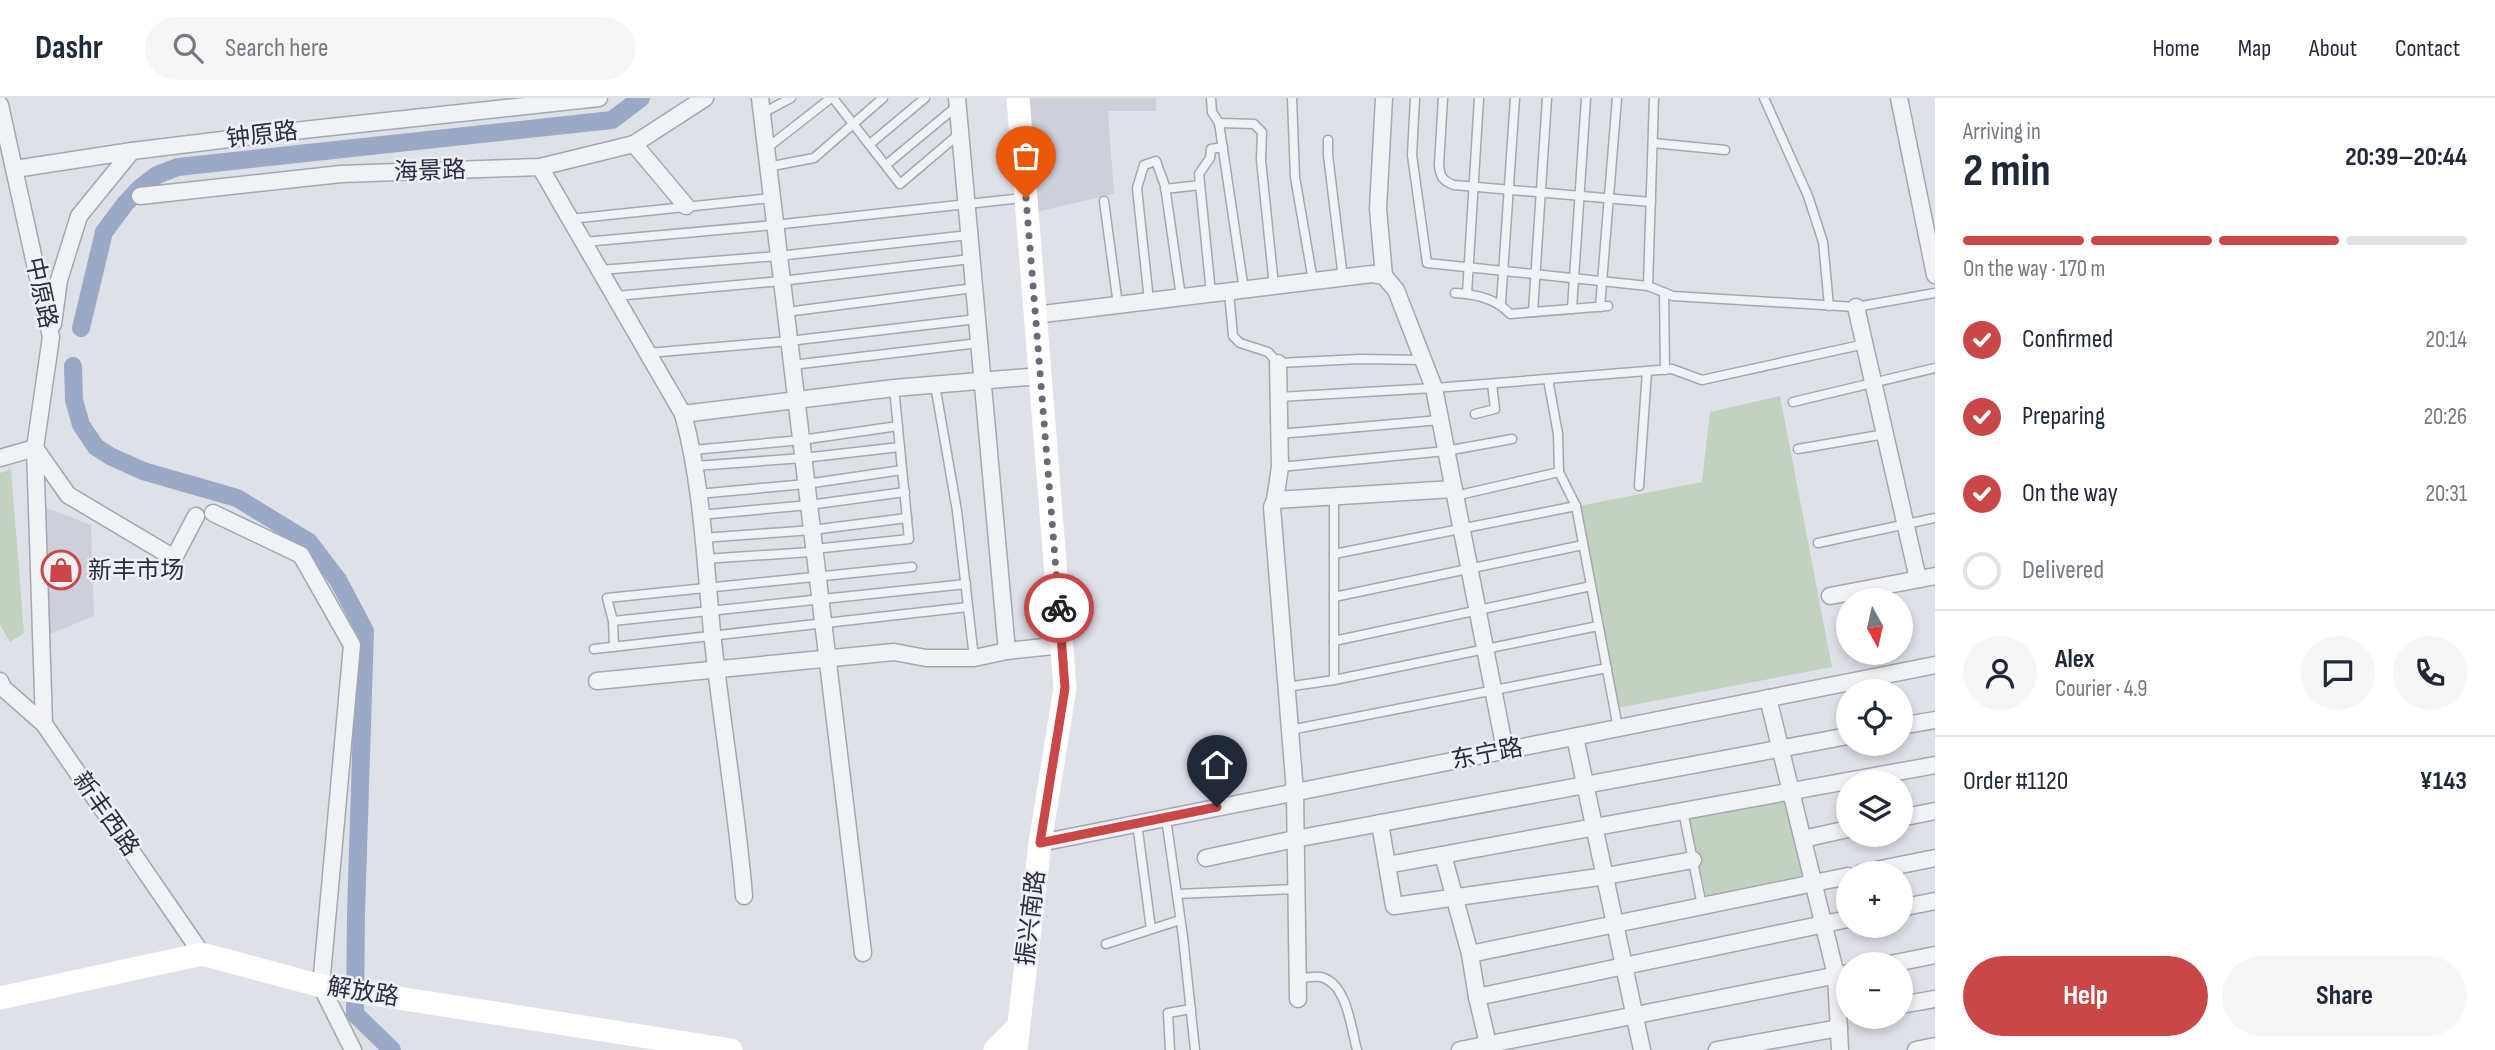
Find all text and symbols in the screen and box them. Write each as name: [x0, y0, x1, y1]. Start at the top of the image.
search box: [145, 17, 635, 80]
text: Dashr: [35, 28, 103, 68]
icon: search: [169, 29, 207, 67]
text: Search here: [225, 33, 328, 64]
text: Home: [2152, 34, 2200, 63]
text: Map: [2238, 34, 2271, 63]
text: About: [2309, 34, 2357, 63]
text: Contact: [2395, 34, 2460, 63]
street label: 钟原路: [225, 116, 299, 154]
text: Arriving in: [1963, 118, 2041, 146]
pin: [996, 126, 1056, 198]
icon: bag: [1007, 137, 1045, 175]
text: 20:39–20:44: [2345, 142, 2467, 173]
text: 2 min: [1963, 144, 2051, 199]
street label: 海景路: [394, 155, 466, 187]
street label: 中原路: [19, 255, 63, 331]
text: On the way · 170 m: [1963, 255, 2105, 283]
icon: check: [1963, 321, 2001, 359]
text: Confirmed: [2022, 324, 2113, 355]
text: 20:14: [2426, 326, 2467, 354]
icon: check: [1963, 398, 2001, 436]
text: Preparing: [2022, 401, 2105, 432]
text: 20:26: [2424, 403, 2467, 431]
icon: check: [1963, 475, 2001, 513]
text: On the way: [2022, 478, 2118, 509]
text: 20:31: [2426, 480, 2467, 508]
shop icon: 新丰市场: [40, 549, 82, 591]
text: Delivered: [2022, 555, 2104, 586]
place label: 新丰市场: [88, 556, 184, 585]
courier: [1024, 573, 1094, 643]
north arrow: [1836, 588, 1913, 665]
map controls: [1836, 588, 1913, 1029]
icon: bike: [1040, 589, 1078, 627]
button: person: [1963, 636, 2037, 710]
button: chat: [2301, 636, 2375, 710]
button: phone: [2393, 636, 2467, 710]
text: Alex: [2055, 644, 2095, 675]
text: Courier · 4.9: [2055, 675, 2147, 703]
button: locate: [1836, 679, 1913, 756]
street label: 东宁路: [1449, 733, 1525, 775]
pin: [1187, 735, 1247, 807]
icon: home: [1198, 746, 1236, 784]
street label: 新丰西路: [67, 766, 145, 862]
text: Order #1120: [1963, 766, 2068, 797]
text: ¥143: [2419, 766, 2467, 797]
button: layers: [1836, 770, 1913, 847]
button: +: [1836, 861, 1913, 938]
street label: 振兴南路: [1011, 869, 1051, 967]
button: −: [1836, 952, 1913, 1029]
button: Help: [1963, 956, 2208, 1036]
button: Share: [2222, 956, 2467, 1036]
street label: 解放路: [325, 972, 401, 1012]

